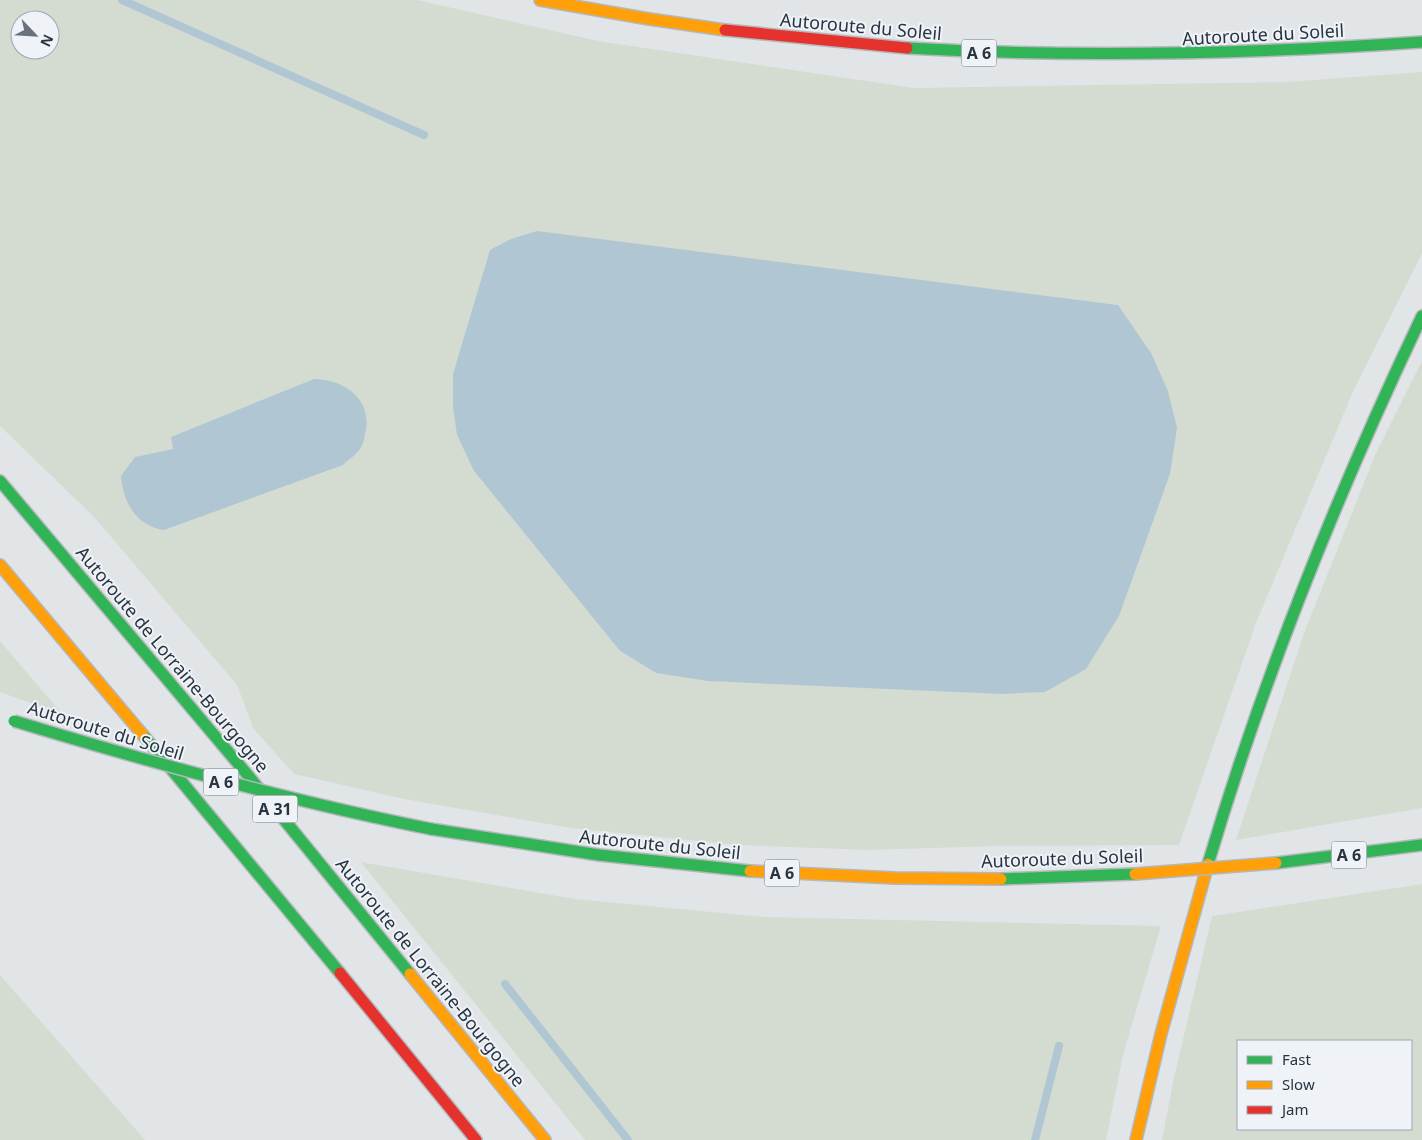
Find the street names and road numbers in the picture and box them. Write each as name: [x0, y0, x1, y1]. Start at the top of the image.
street label: Autoroute du Soleil: [779, 7, 943, 45]
street label: Autoroute du Soleil: [1181, 18, 1345, 50]
road number: A 6: [962, 40, 996, 66]
street label: Autoroute de Lorraine-Bourgogne: [71, 541, 275, 777]
street label: Autoroute du Soleil: [25, 695, 187, 765]
road number: A 6: [204, 769, 238, 796]
road number: A 31: [252, 796, 298, 822]
street label: Autoroute du Soleil: [578, 824, 742, 864]
road number: A 6: [1332, 842, 1366, 868]
street label: Autoroute du Soleil: [981, 843, 1143, 873]
street label: Autoroute de Lorraine-Bourgogne: [331, 852, 531, 1092]
road number: A 6: [764, 860, 800, 886]

